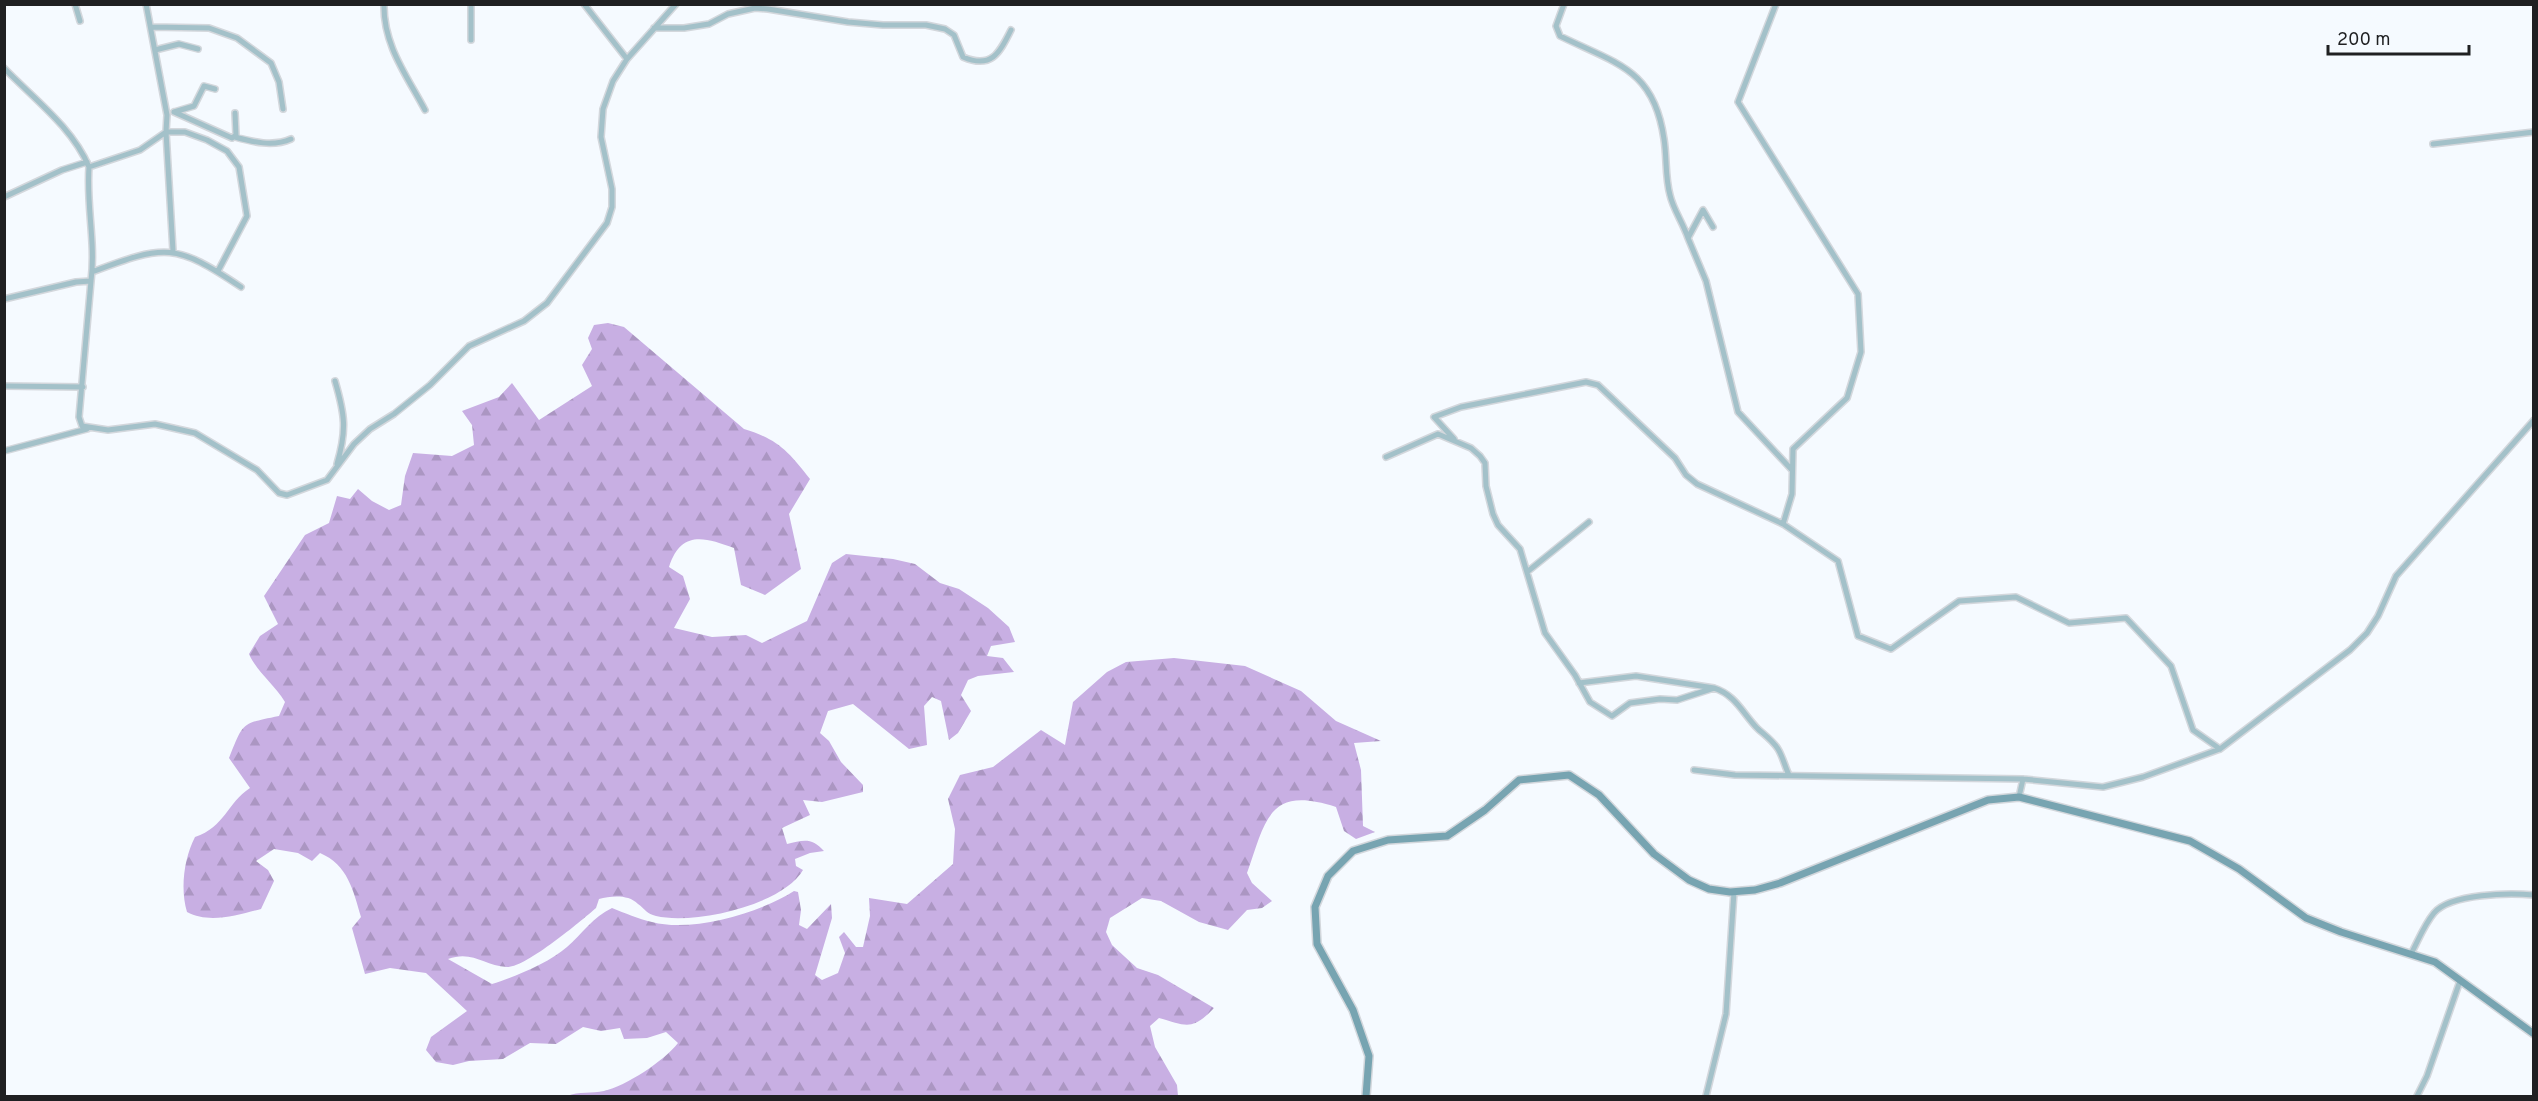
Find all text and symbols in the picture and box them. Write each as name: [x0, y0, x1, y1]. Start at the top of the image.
scale bar: [2328, 18, 2469, 56]
text: 200 m: [2337, 29, 2390, 52]

